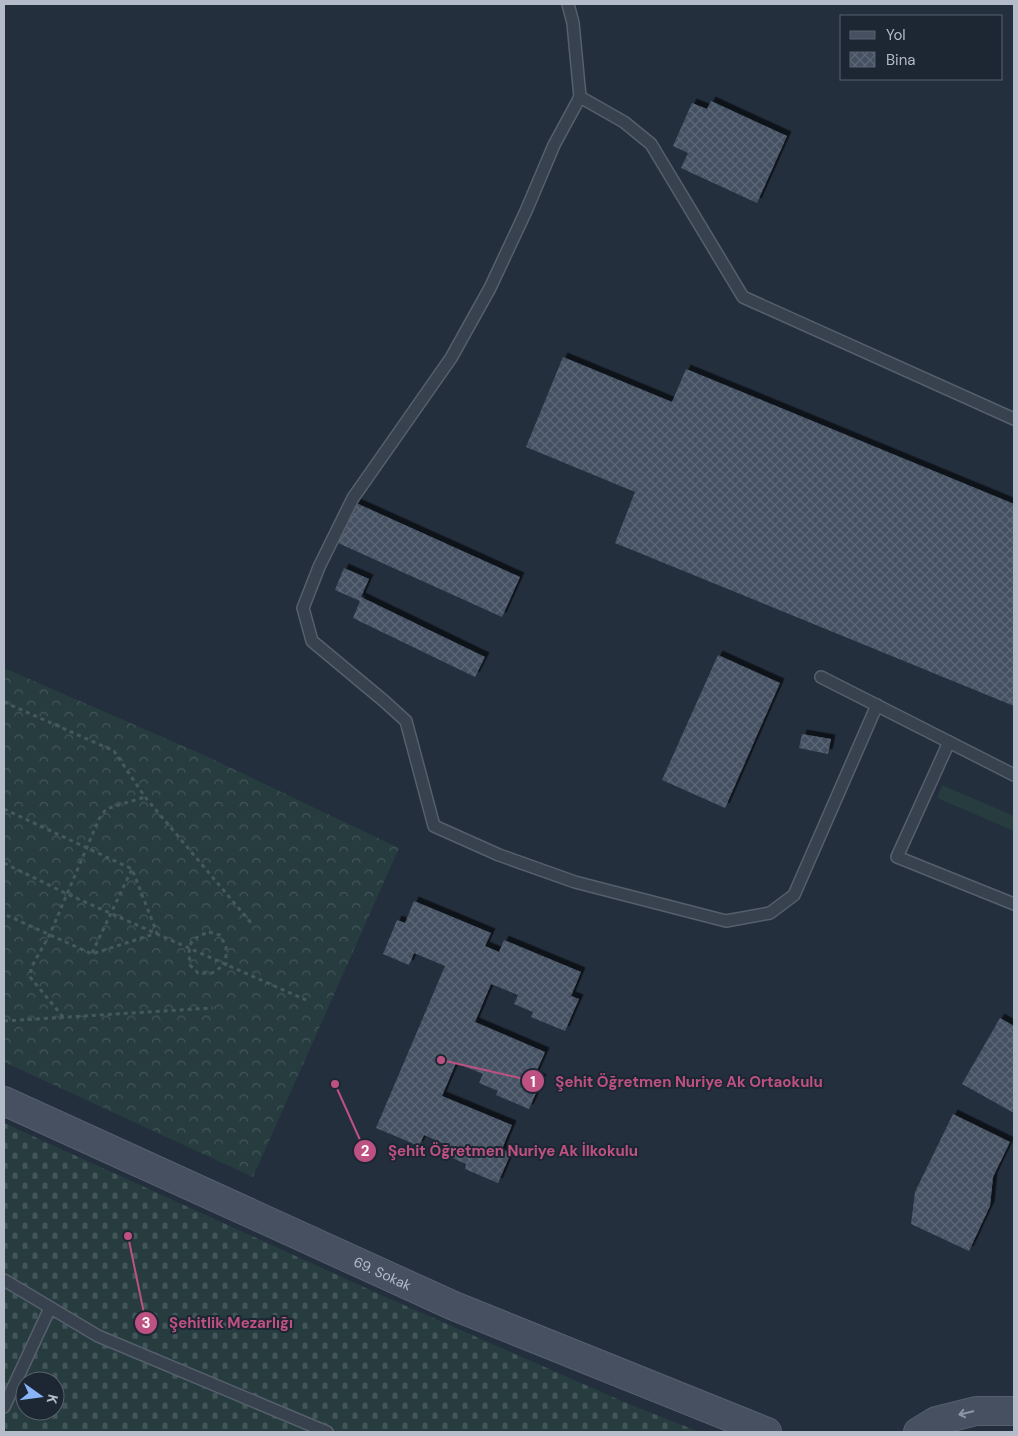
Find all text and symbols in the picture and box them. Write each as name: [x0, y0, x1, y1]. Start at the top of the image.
legend: [840, 15, 1003, 80]
text: Yol: [886, 25, 906, 45]
text: Bina: [886, 50, 915, 70]
callout: Şehit Öğretmen Nuriye Ak Ortaokulu: [521, 1066, 833, 1096]
text: 1: [530, 1072, 536, 1092]
text: Şehit Öğretmen Nuriye Ak Ortaokulu: [555, 1072, 823, 1092]
callout: Şehit Öğretmen Nuriye Ak İlkokulu: [353, 1136, 648, 1166]
text: 2: [361, 1141, 370, 1161]
text: Şehit Öğretmen Nuriye Ak İlkokulu: [388, 1141, 638, 1161]
street label: 69. Sokak: [351, 1253, 414, 1294]
callout: Şehitlik Mezarlığı: [134, 1308, 302, 1338]
text: 3: [141, 1313, 151, 1333]
text: Şehitlik Mezarlığı: [169, 1313, 293, 1333]
north arrow: [15, 1371, 65, 1421]
text: K: [43, 1393, 62, 1406]
one-way arrow: [958, 1409, 974, 1419]

